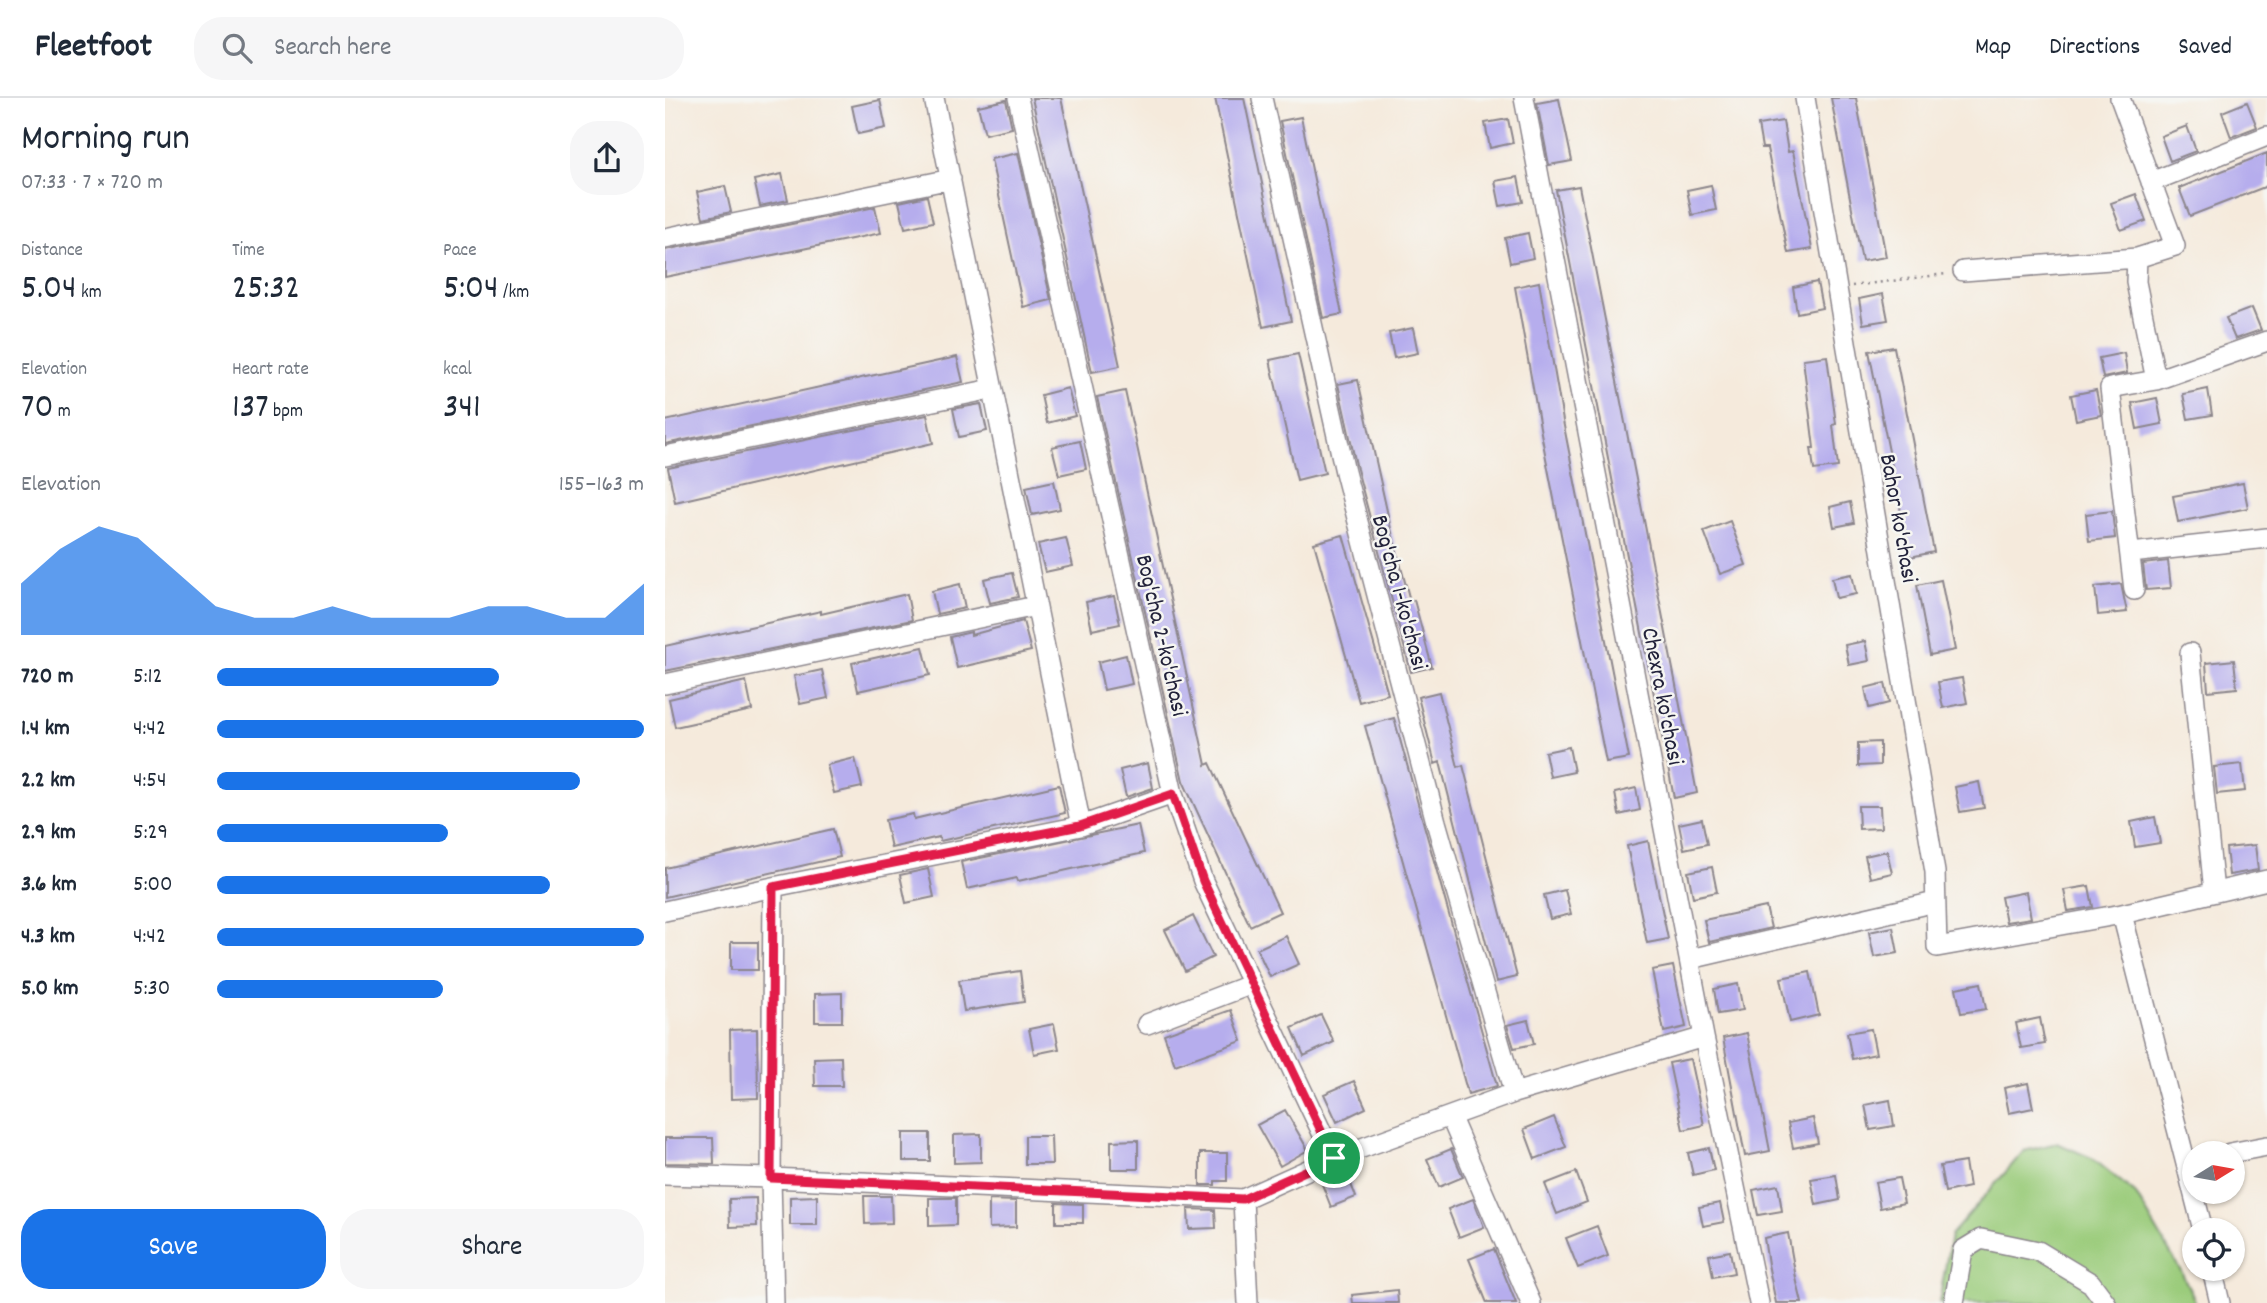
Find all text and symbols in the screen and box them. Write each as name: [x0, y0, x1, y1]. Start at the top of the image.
search box: [194, 17, 684, 80]
text: Fleetfoot: [35, 25, 152, 72]
icon: search: [218, 29, 256, 67]
text: Search here: [274, 30, 391, 67]
text: Map: [1975, 31, 2011, 65]
text: Directions: [2049, 31, 2140, 65]
text: Saved: [2178, 31, 2232, 65]
text: Morning run: [21, 113, 190, 168]
button: share: [570, 121, 644, 195]
text: 07:33 · 7 × 720 m: [21, 167, 163, 200]
text: Distance: [21, 238, 83, 265]
text: Time: [232, 238, 265, 265]
text: Pace: [443, 238, 477, 265]
text: 5.04: [21, 265, 77, 315]
text: 25:32: [232, 265, 300, 315]
text: 5:04: [443, 265, 499, 315]
text: km: [77, 280, 102, 307]
text: /km: [499, 280, 529, 307]
text: Elevation: [21, 357, 87, 384]
text: Heart rate: [232, 357, 309, 384]
text: kcal: [443, 357, 472, 384]
text: 70: [21, 384, 53, 434]
text: 137: [232, 384, 269, 434]
text: 341: [443, 384, 481, 434]
text: m: [53, 399, 71, 426]
text: bpm: [269, 399, 303, 426]
street label: Bahor ko'chasi: [1869, 451, 1925, 586]
text: Elevation: [21, 469, 101, 502]
text: 155–163 m: [559, 469, 644, 502]
street label: Bog'cha 1-ko'chasi: [1361, 511, 1435, 674]
street label: Bog'cha 2-ko'chasi: [1125, 551, 1195, 720]
street label: Chexra ko'chasi: [1631, 625, 1691, 768]
text: 720 m: [21, 661, 73, 694]
text: 5:12: [133, 661, 163, 694]
text: 1.4 km: [21, 713, 70, 746]
text: 4:42: [133, 713, 166, 746]
text: 2.2 km: [21, 765, 75, 798]
text: 4:54: [133, 765, 167, 798]
text: 2.9 km: [21, 817, 76, 850]
text: 5:29: [133, 817, 168, 850]
text: 3.6 km: [21, 869, 77, 902]
text: 5:00: [133, 869, 173, 902]
text: 4.3 km: [21, 921, 75, 954]
text: 4:42: [133, 921, 166, 954]
text: 5.0 km: [21, 973, 79, 1006]
text: 5:30: [133, 973, 170, 1006]
pin: [1304, 1128, 1364, 1188]
icon: arrive: [1315, 1139, 1353, 1177]
north arrow: [2182, 1141, 2245, 1204]
map controls: [2182, 1141, 2245, 1281]
button: Save: [21, 1209, 326, 1289]
button: Share: [340, 1209, 644, 1289]
button: locate: [2182, 1218, 2245, 1281]

